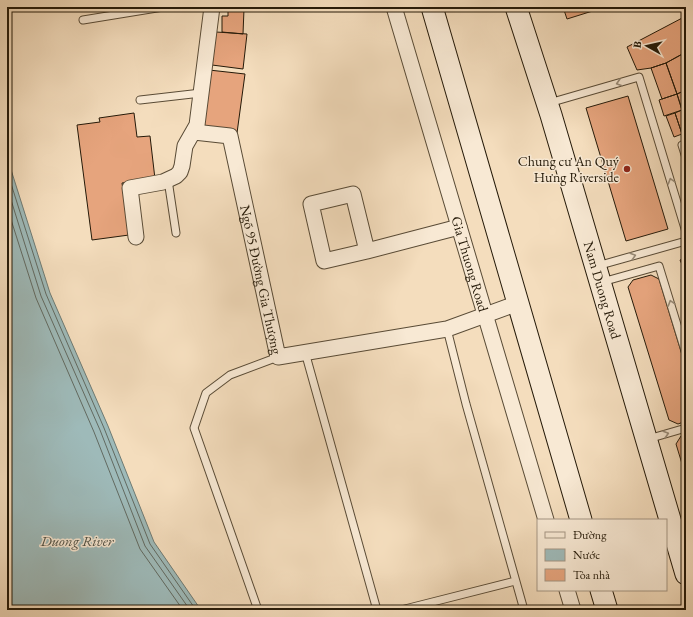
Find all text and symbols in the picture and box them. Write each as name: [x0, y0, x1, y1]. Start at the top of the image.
north arrow: [627, 26, 667, 66]
text: B: [630, 40, 645, 49]
one-way arrow: [615, 78, 622, 87]
place label: Chung cư An Quý Hưng Riverside: [518, 152, 620, 186]
marker: Chung cư An Quý Hưng Riverside: [622, 164, 632, 174]
one-way arrow: [667, 177, 676, 184]
street label: Ngõ 95 Đường Gia Thượng: [236, 203, 286, 357]
street label: Gia Thuong Road: [447, 214, 493, 315]
street label: Nam Duong Road: [580, 239, 626, 342]
one-way arrow: [629, 252, 636, 261]
one-way arrow: [667, 300, 676, 307]
one-way arrow: [662, 430, 669, 439]
legend: [537, 519, 667, 591]
text: Đường: [573, 527, 607, 543]
water label: Duong River: [39, 531, 115, 550]
text: Nước: [573, 547, 600, 563]
text: Tòa nhà: [573, 567, 610, 583]

